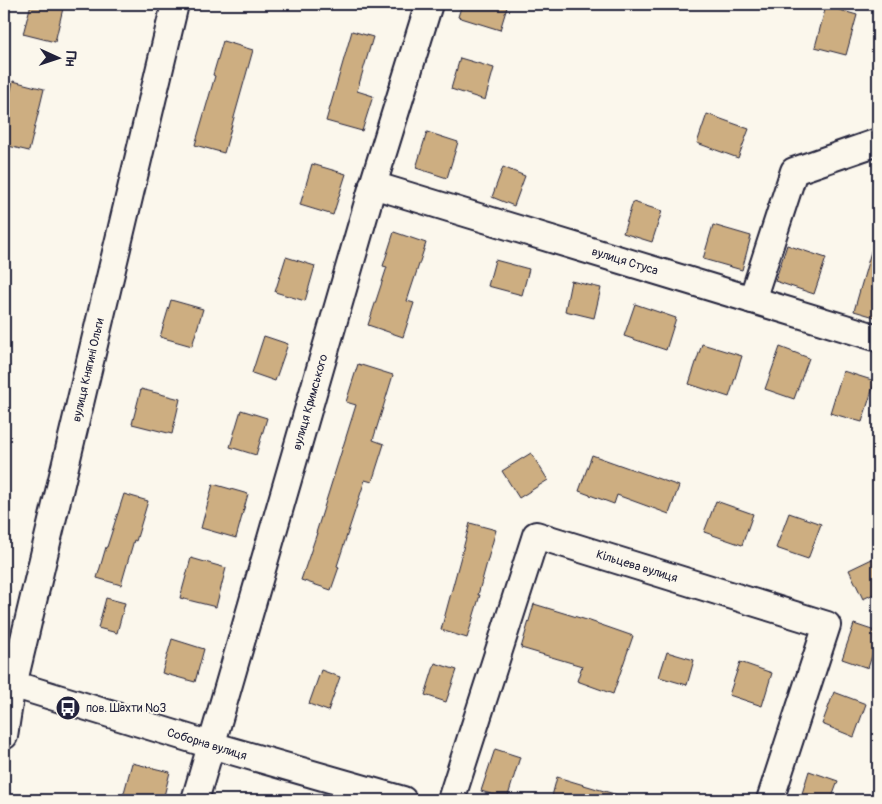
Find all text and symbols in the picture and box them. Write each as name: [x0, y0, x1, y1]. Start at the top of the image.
north arrow: [32, 32, 82, 82]
text: Пн: [62, 51, 79, 67]
street label: вулиця Стуса: [590, 244, 660, 279]
street label: вулиця Княгині Ольги: [69, 316, 108, 423]
street label: вулиця Кримського: [290, 352, 331, 452]
street label: Кільцева вулиця: [594, 547, 680, 586]
bus stop icon: пов. Шахти №3: [55, 695, 81, 721]
place label: пов. Шахти №3: [86, 701, 167, 716]
street label: Соборна вулиця: [165, 725, 249, 764]

